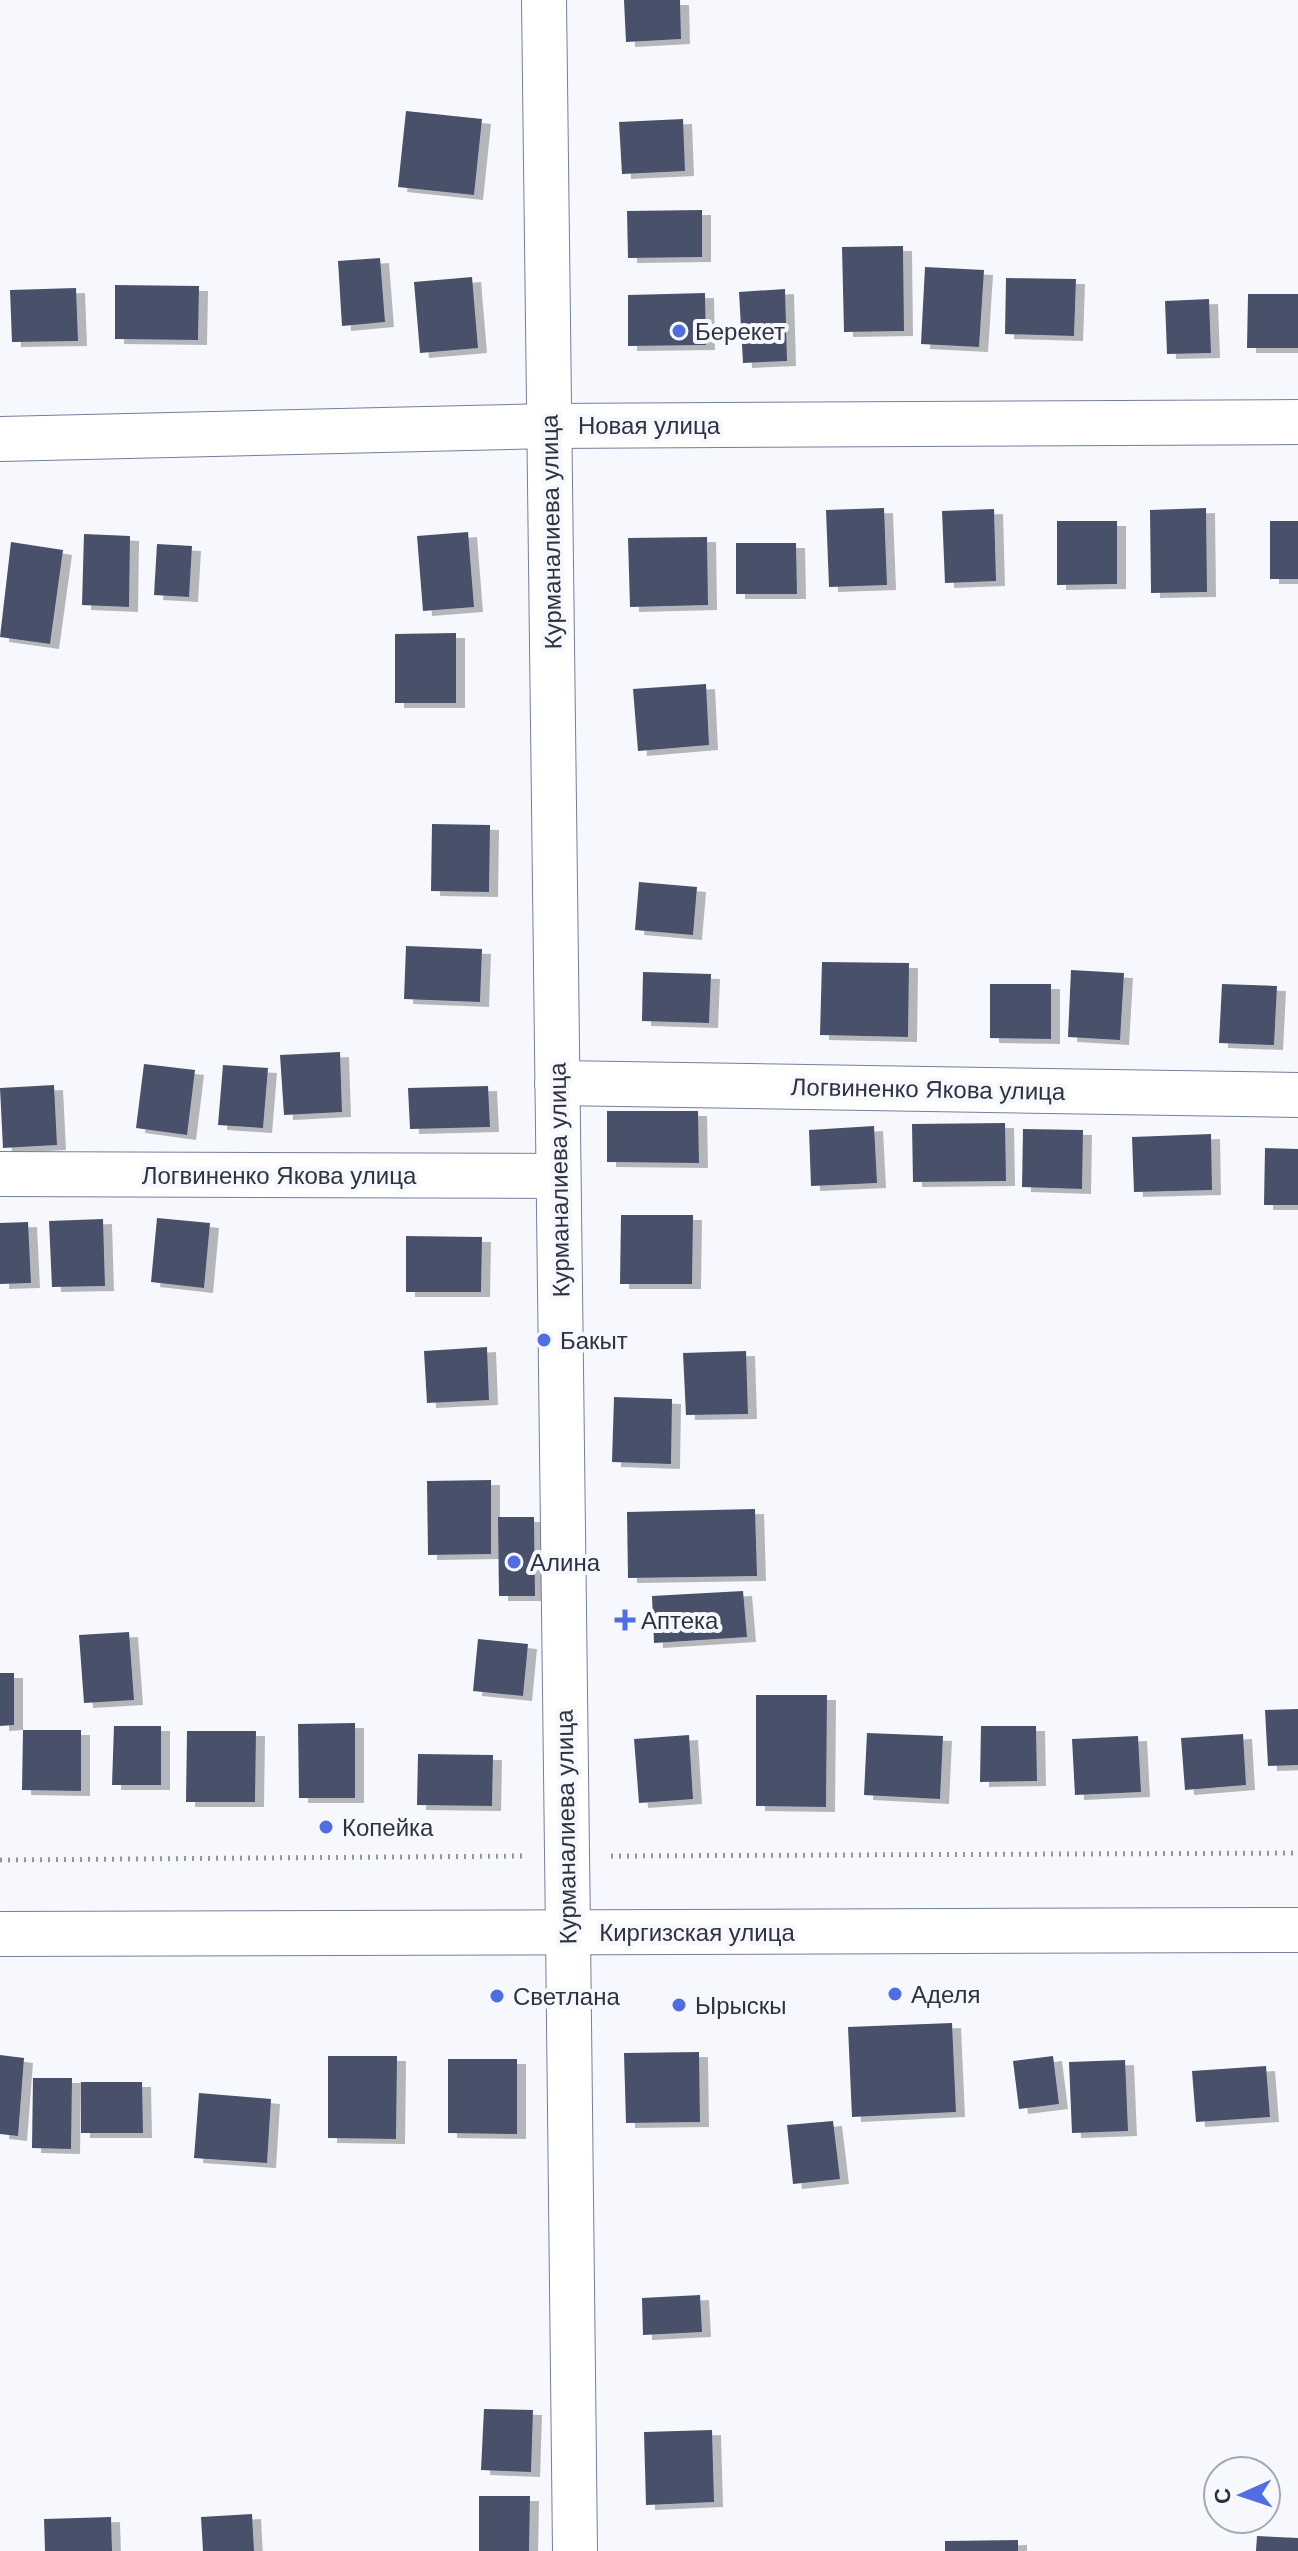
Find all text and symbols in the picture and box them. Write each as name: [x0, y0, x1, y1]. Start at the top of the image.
place label: Берекет: [695, 318, 785, 345]
marker: Берекет: [670, 322, 688, 340]
street label: Новая улица: [578, 412, 721, 439]
street label: Курманалиева улица: [535, 414, 567, 650]
street label: Курманалиева улица: [543, 1062, 575, 1298]
street label: Логвиненко Якова улица: [790, 1073, 1066, 1105]
street label: Логвиненко Якова улица: [142, 1162, 417, 1189]
place label: Бакыт: [560, 1327, 628, 1354]
marker: Бакыт: [535, 1331, 553, 1349]
place label: Алина: [530, 1549, 601, 1576]
marker: Алина: [505, 1553, 523, 1571]
place label: Аптека: [641, 1607, 719, 1634]
marker: Аптека: [616, 1611, 634, 1629]
street label: Курманалиева улица: [550, 1709, 582, 1945]
place label: Копейка: [342, 1814, 434, 1841]
marker: Копейка: [317, 1818, 335, 1836]
street label: Киргизская улица: [599, 1919, 795, 1946]
place label: Аделя: [911, 1981, 981, 2008]
place label: Светлана: [513, 1983, 620, 2010]
marker: Аделя: [886, 1985, 904, 2003]
marker: Светлана: [488, 1987, 506, 2005]
place label: Ырыскы: [695, 1992, 787, 2019]
marker: Ырыскы: [670, 1996, 688, 2014]
north arrow: [1202, 2455, 1282, 2535]
text: С: [1210, 2487, 1235, 2505]

